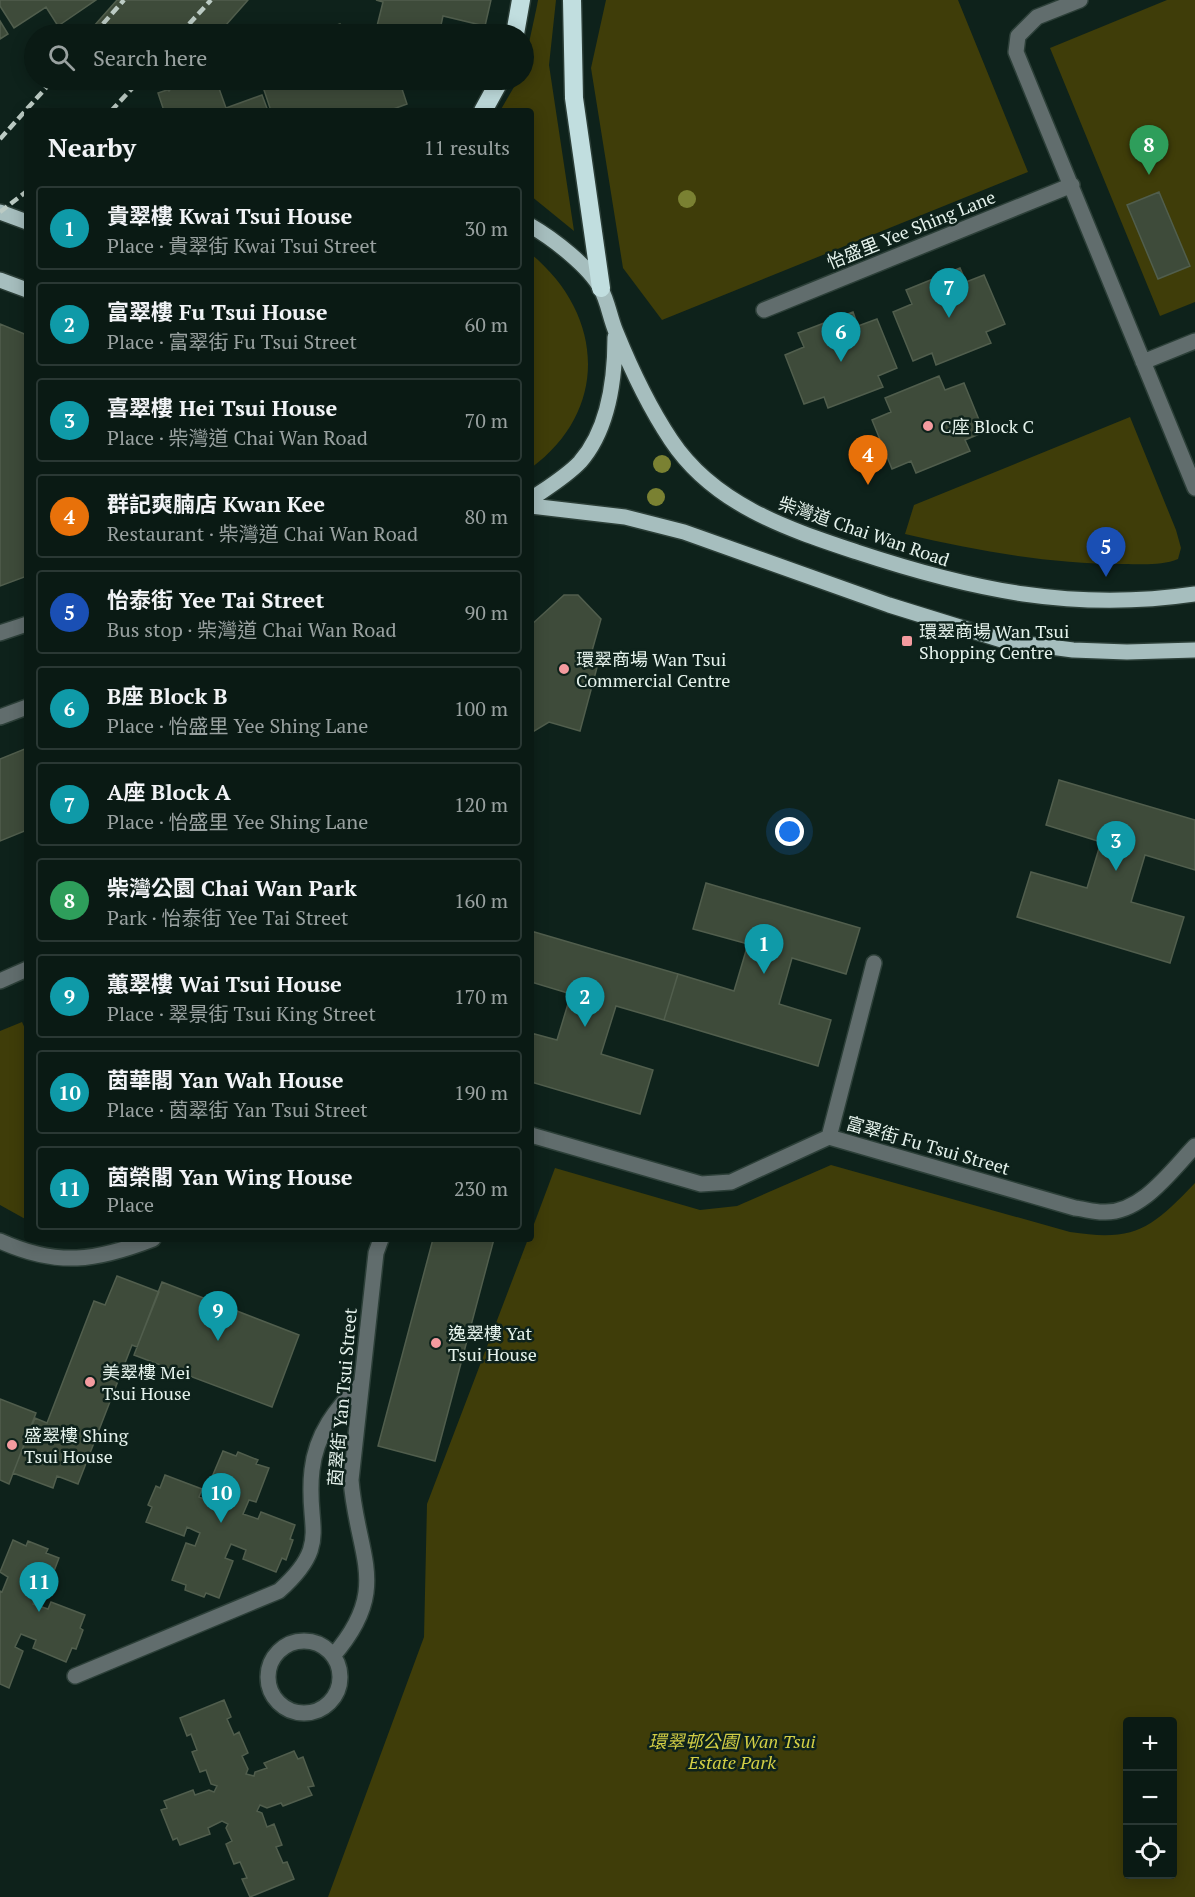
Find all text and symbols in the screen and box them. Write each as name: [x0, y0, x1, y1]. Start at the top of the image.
search box: [24, 24, 534, 90]
icon: search: [45, 41, 78, 74]
text: Search here: [93, 43, 207, 72]
pin: 8: [1130, 126, 1168, 175]
text: Nearby: [48, 130, 136, 164]
text: 11 results: [424, 134, 510, 161]
street label: 怡盛里 Yee Shing Lane: [823, 184, 999, 274]
text: 貴翠樓 Kwai Tsui House: [107, 201, 352, 230]
text: 1: [64, 215, 75, 242]
text: 30 m: [465, 215, 508, 242]
text: Place · 貴翠街 Kwai Tsui Street: [107, 232, 377, 259]
pin: 7: [930, 268, 968, 318]
text: 富翠樓 Fu Tsui House: [107, 297, 328, 326]
text: 2: [64, 311, 75, 338]
text: 60 m: [465, 311, 508, 338]
pin: 6: [822, 312, 860, 362]
text: Place · 富翠街 Fu Tsui Street: [107, 328, 357, 355]
text: 喜翠樓 Hei Tsui House: [107, 393, 337, 422]
text: 3: [64, 407, 75, 434]
text: 70 m: [465, 407, 508, 434]
place label: C座 Block C: [940, 414, 1034, 438]
marker: C座 Block C: [921, 419, 935, 433]
text: Place · 柴灣道 Chai Wan Road: [107, 424, 368, 451]
pin: 4: [848, 436, 888, 485]
text: 群記爽腩店 Kwan Kee: [107, 489, 325, 518]
street label: 柴灣道 Chai Wan Road: [775, 490, 953, 572]
text: 4: [64, 503, 75, 530]
text: 80 m: [465, 503, 508, 530]
text: Restaurant · 柴灣道 Chai Wan Road: [107, 520, 418, 547]
pin: 5: [1086, 528, 1126, 577]
text: 怡泰街 Yee Tai Street: [107, 585, 324, 614]
text: 5: [64, 599, 75, 626]
text: 90 m: [465, 599, 508, 626]
text: Bus stop · 柴灣道 Chai Wan Road: [107, 616, 397, 643]
place label: 環翠商場 Wan Tsui Shopping Centre: [919, 619, 1069, 664]
marker: 環翠商場 Wan Tsui Shopping Centre: [900, 634, 914, 648]
place label: 環翠商場 Wan Tsui Commercial Centre: [576, 647, 730, 692]
marker: 環翠商場 Wan Tsui Commercial Centre: [557, 662, 571, 676]
text: B座 Block B: [107, 681, 228, 710]
text: 6: [64, 695, 75, 722]
text: 100 m: [454, 695, 508, 722]
text: Place · 怡盛里 Yee Shing Lane: [107, 712, 368, 739]
text: A座 Block A: [107, 777, 231, 806]
text: 7: [64, 791, 75, 818]
text: 120 m: [454, 791, 508, 818]
text: Place · 怡盛里 Yee Shing Lane: [107, 808, 368, 835]
your location: [775, 817, 804, 846]
pin: 3: [1096, 822, 1136, 871]
text: 柴灣公園 Chai Wan Park: [107, 873, 357, 902]
text: 8: [64, 887, 75, 914]
text: 160 m: [454, 887, 508, 914]
text: Park · 怡泰街 Yee Tai Street: [107, 904, 349, 931]
pin: 1: [744, 924, 783, 974]
text: 蕙翠樓 Wai Tsui House: [107, 969, 342, 998]
pin: 2: [566, 978, 604, 1027]
text: 9: [64, 983, 75, 1010]
text: 170 m: [454, 983, 508, 1010]
text: Place · 翠景街 Tsui King Street: [107, 1000, 376, 1027]
text: 茵華閣 Yan Wah House: [107, 1065, 344, 1094]
text: 10: [58, 1079, 81, 1106]
text: 190 m: [454, 1079, 508, 1106]
text: Place · 茵翠街 Yan Tsui Street: [107, 1096, 368, 1123]
street label: 富翠街 Fu Tsui Street: [843, 1110, 1013, 1180]
text: 茵榮閣 Yan Wing House: [107, 1162, 353, 1191]
text: 11: [58, 1175, 81, 1202]
text: 230 m: [454, 1175, 508, 1202]
text: Place: [107, 1191, 154, 1218]
pin: 9: [198, 1292, 238, 1341]
street label: 茵翠街 Yan Tsui Street: [322, 1306, 362, 1487]
place label: 逸翠樓 Yat Tsui House: [448, 1321, 537, 1366]
marker: 逸翠樓 Yat Tsui House: [429, 1336, 443, 1350]
place label: 美翠樓 Mei Tsui House: [102, 1360, 191, 1405]
marker: 美翠樓 Mei Tsui House: [83, 1375, 97, 1389]
place label: 盛翠樓 Shing Tsui House: [24, 1423, 129, 1468]
marker: 盛翠樓 Shing Tsui House: [5, 1438, 19, 1452]
pin: 10: [202, 1474, 240, 1523]
pin: 11: [20, 1562, 58, 1612]
map controls: [1123, 1717, 1177, 1879]
button: +: [1123, 1717, 1177, 1771]
park label: 環翠邨公園 Wan Tsui Estate Park: [648, 1729, 816, 1774]
button: −: [1123, 1771, 1177, 1825]
button: locate: [1123, 1825, 1177, 1879]

